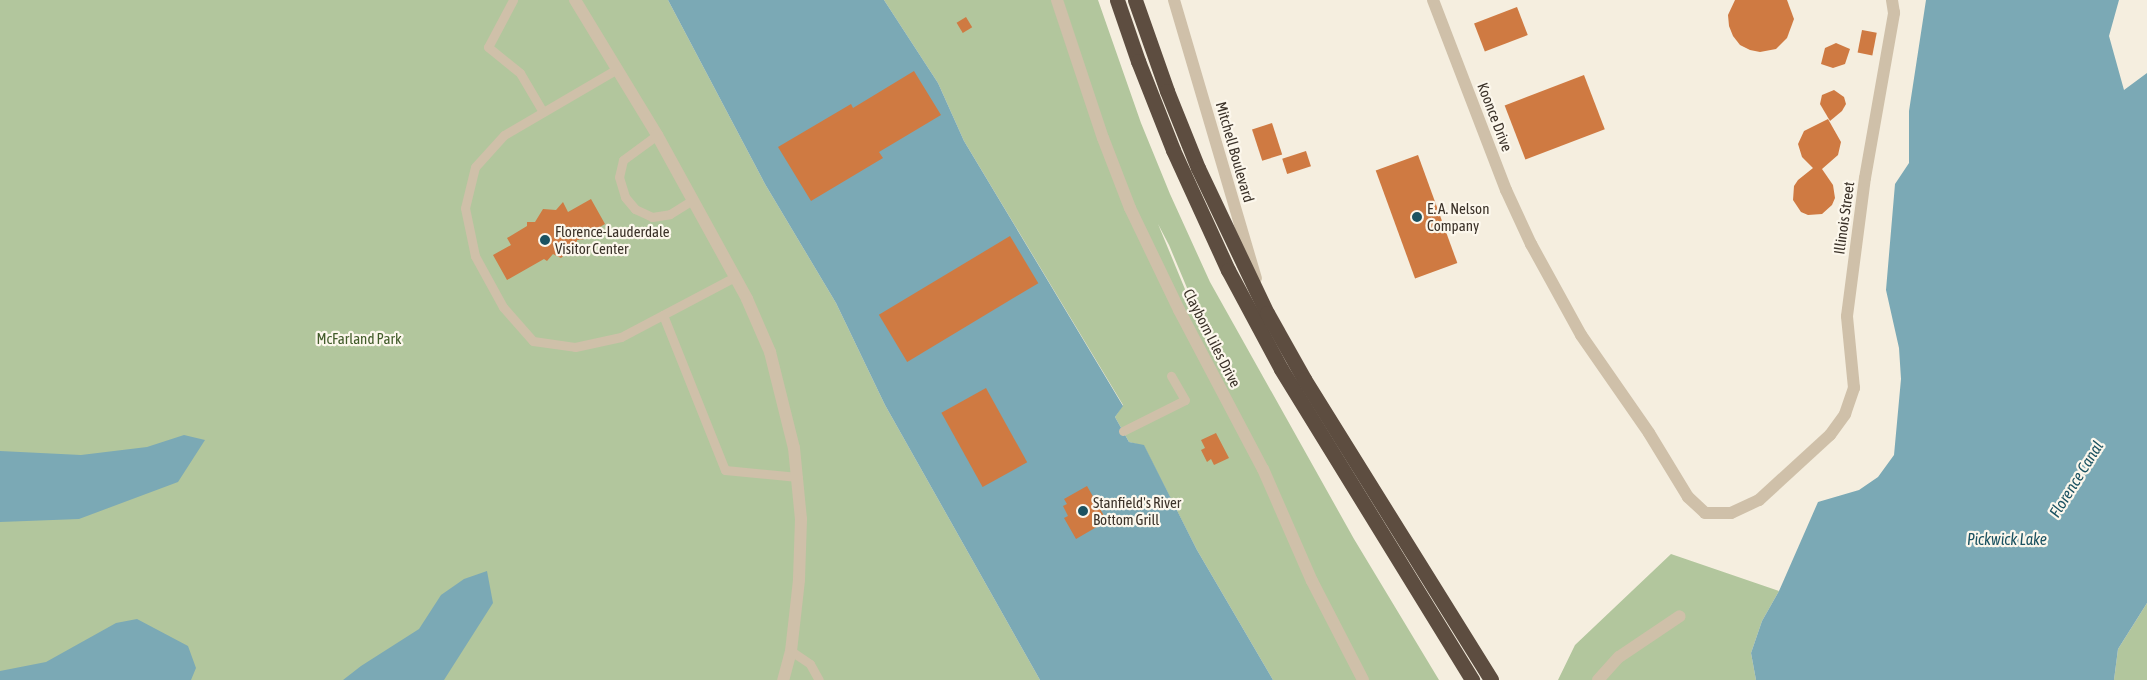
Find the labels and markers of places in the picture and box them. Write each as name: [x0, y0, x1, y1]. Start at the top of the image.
place label: E. A. Nelson Company: [1427, 199, 1489, 234]
marker: E. A. Nelson Company: [1411, 211, 1423, 223]
place label: Florence-Lauderdale Visitor Center: [555, 222, 670, 257]
marker: Florence-Lauderdale Visitor Center: [539, 234, 551, 246]
place label: Stanfield's River Bottom Grill: [1093, 493, 1181, 528]
marker: Stanfield's River Bottom Grill: [1077, 505, 1089, 517]

